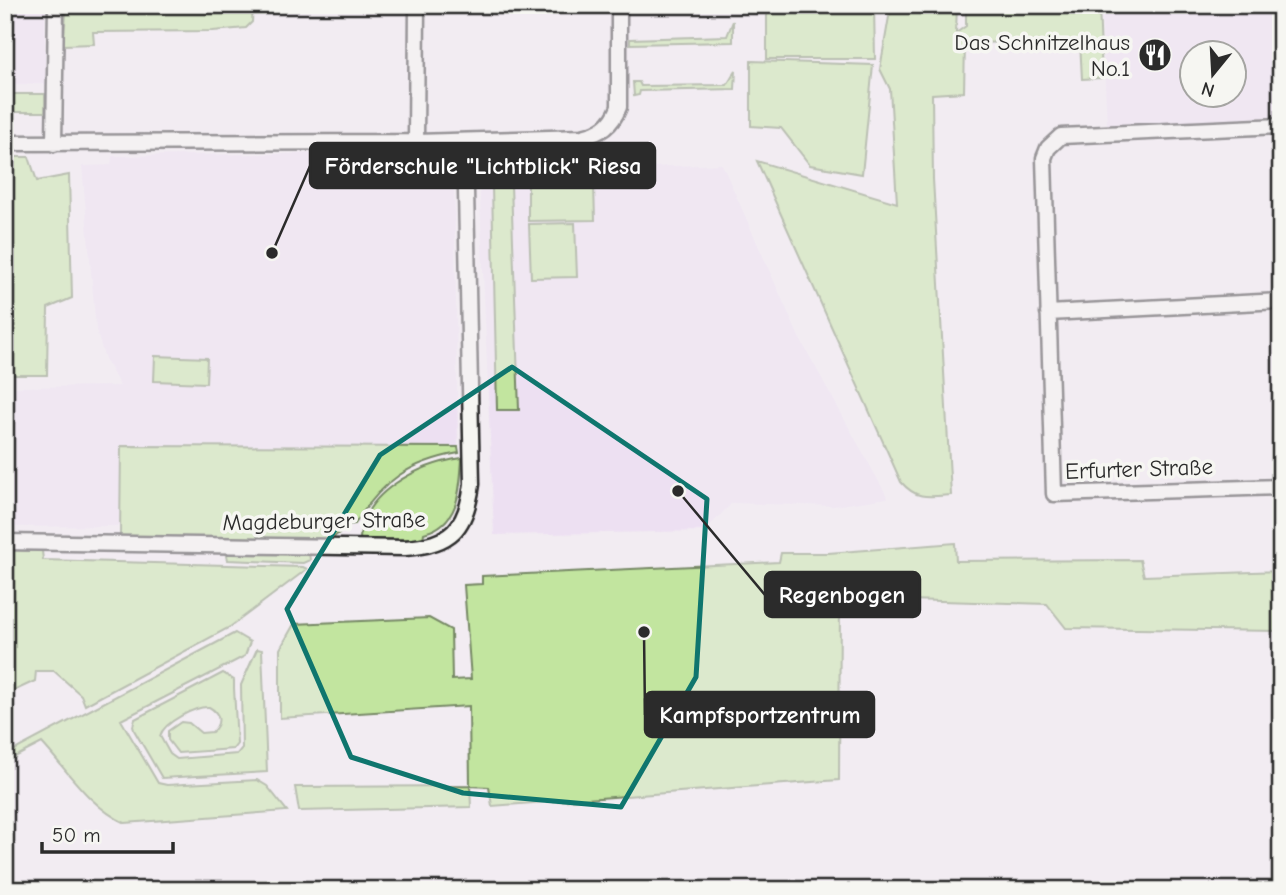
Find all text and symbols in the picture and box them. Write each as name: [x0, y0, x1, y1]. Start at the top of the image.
place label: Das Schnitzelhaus No.1: [954, 29, 1130, 82]
restaurant icon: Das Schnitzelhaus No.1: [1136, 36, 1174, 74]
north arrow: [1178, 38, 1248, 108]
text: N: [1199, 77, 1217, 102]
callout: Förderschule "Lichtblick" Riesa: [310, 143, 655, 188]
text: Förderschule "Lichtblick" Riesa: [324, 152, 642, 180]
street label: Erfurter Straße: [1065, 453, 1213, 485]
street label: Magdeburger Straße: [222, 506, 426, 536]
callout: Regenbogen: [765, 572, 920, 617]
text: Regenbogen: [779, 581, 905, 609]
callout: Kampfsportzentrum: [645, 692, 874, 737]
text: Kampfsportzentrum: [659, 701, 861, 729]
scale bar: [42, 811, 173, 855]
text: 50 m: [52, 823, 101, 847]

